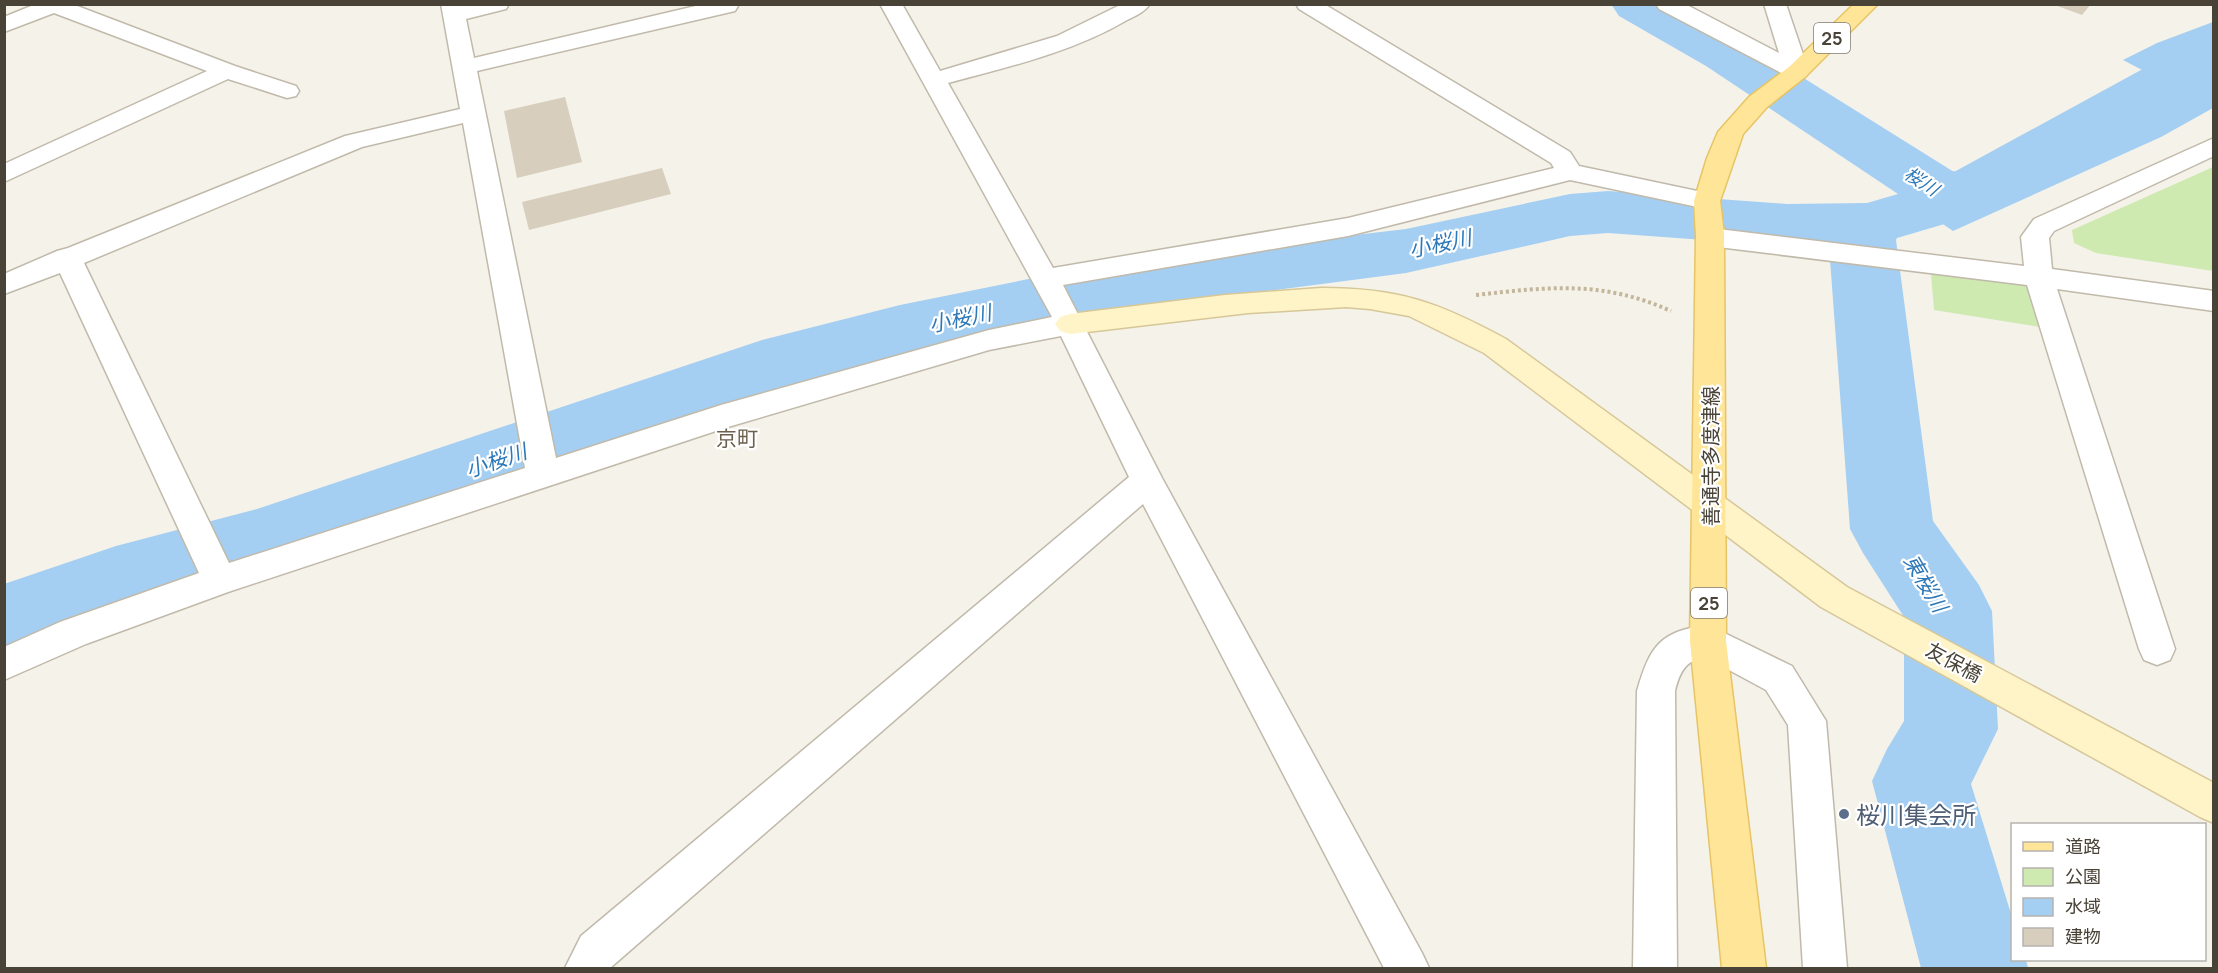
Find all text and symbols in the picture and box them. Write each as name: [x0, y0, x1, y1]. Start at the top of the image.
road number: 25: [1814, 23, 1850, 53]
water label: 桜川: [1900, 161, 1945, 202]
water label: 小桜川: [1406, 222, 1476, 263]
water label: 小桜川: [926, 297, 996, 338]
street label: 善通寺多度津線: [1697, 386, 1724, 526]
district label: 京町: [716, 424, 758, 452]
water label: 小桜川: [462, 436, 532, 483]
water label: 東桜川: [1898, 549, 1955, 619]
road number: 25: [1691, 588, 1727, 618]
street label: 友保橋: [1921, 636, 1987, 688]
place label: 桜川集会所: [1856, 798, 1976, 831]
marker: 桜川集会所: [1837, 807, 1851, 821]
legend: [2011, 823, 2206, 961]
text: 道路: [2065, 834, 2101, 858]
text: 公園: [2065, 864, 2101, 888]
text: 水域: [2065, 894, 2101, 918]
text: 建物: [2065, 924, 2101, 948]

